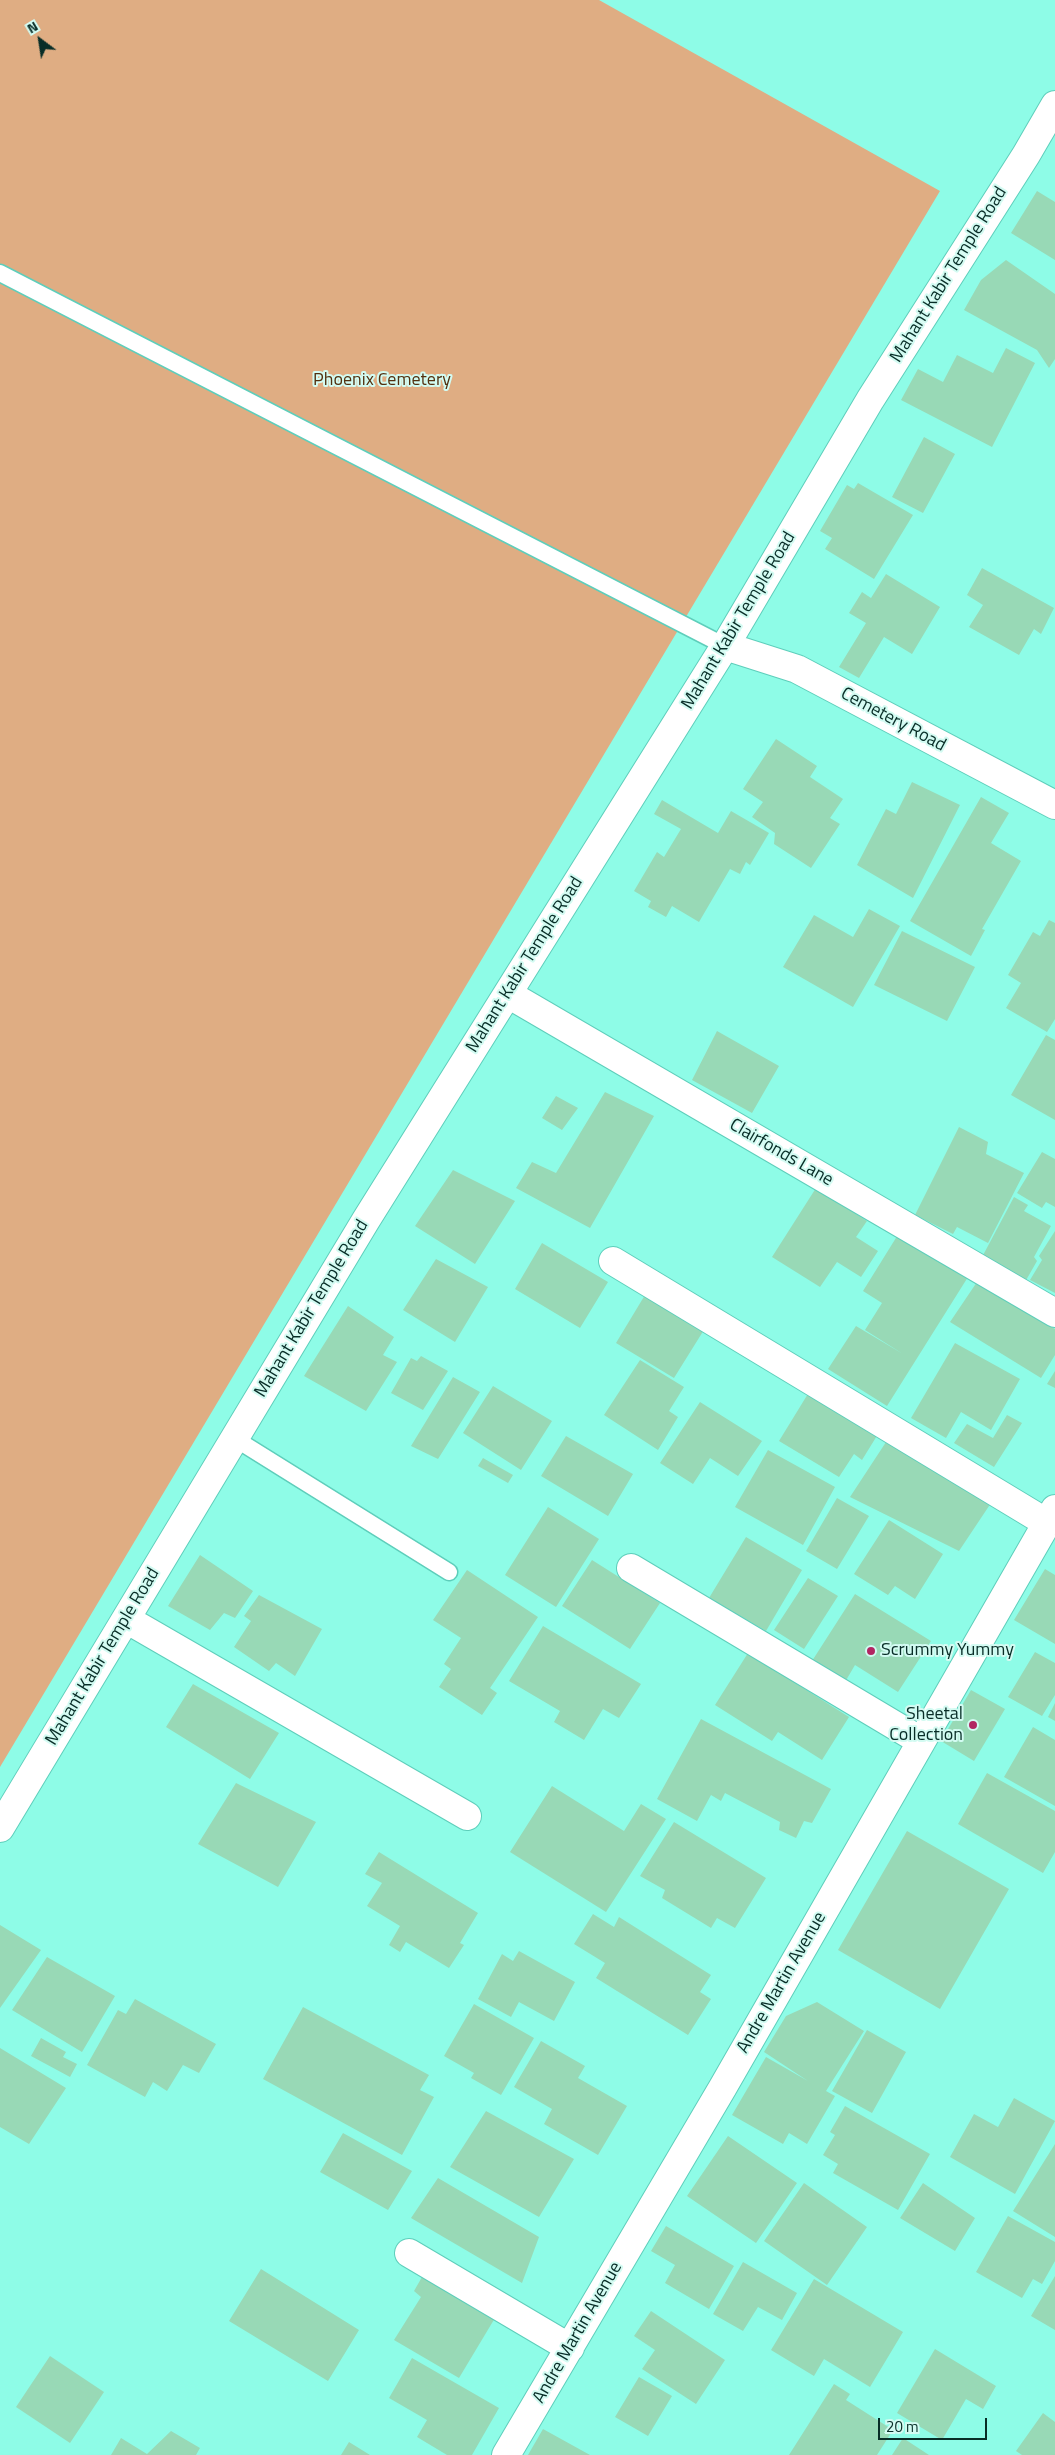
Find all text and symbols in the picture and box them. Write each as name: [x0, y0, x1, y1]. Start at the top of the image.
north arrow: [15, 15, 65, 65]
text: N: [22, 15, 42, 38]
street label: Mahant Kabir Temple Road: [886, 183, 1012, 367]
park label: Phoenix Cemetery: [313, 370, 451, 392]
street label: Mahant Kabir Temple Road: [677, 528, 801, 714]
street label: Cemetery Road: [837, 683, 949, 757]
street label: Mahant Kabir Temple Road: [462, 873, 588, 1057]
street label: Clairfonds Lane: [725, 1115, 837, 1191]
street label: Mahant Kabir Temple Road: [250, 1216, 374, 1402]
street label: Mahant Kabir Temple Road: [41, 1564, 165, 1750]
place label: Scrummy Yummy: [881, 1640, 1014, 1662]
marker: Scrummy Yummy: [865, 1645, 877, 1657]
place label: Sheetal Collection: [889, 1704, 963, 1746]
marker: Sheetal Collection: [967, 1719, 979, 1731]
street label: Andre Martin Avenue: [733, 1909, 831, 2057]
street label: Andre Martin Avenue: [529, 2259, 627, 2407]
scale bar: [880, 2408, 989, 2440]
text: 20 m: [886, 2415, 919, 2438]

